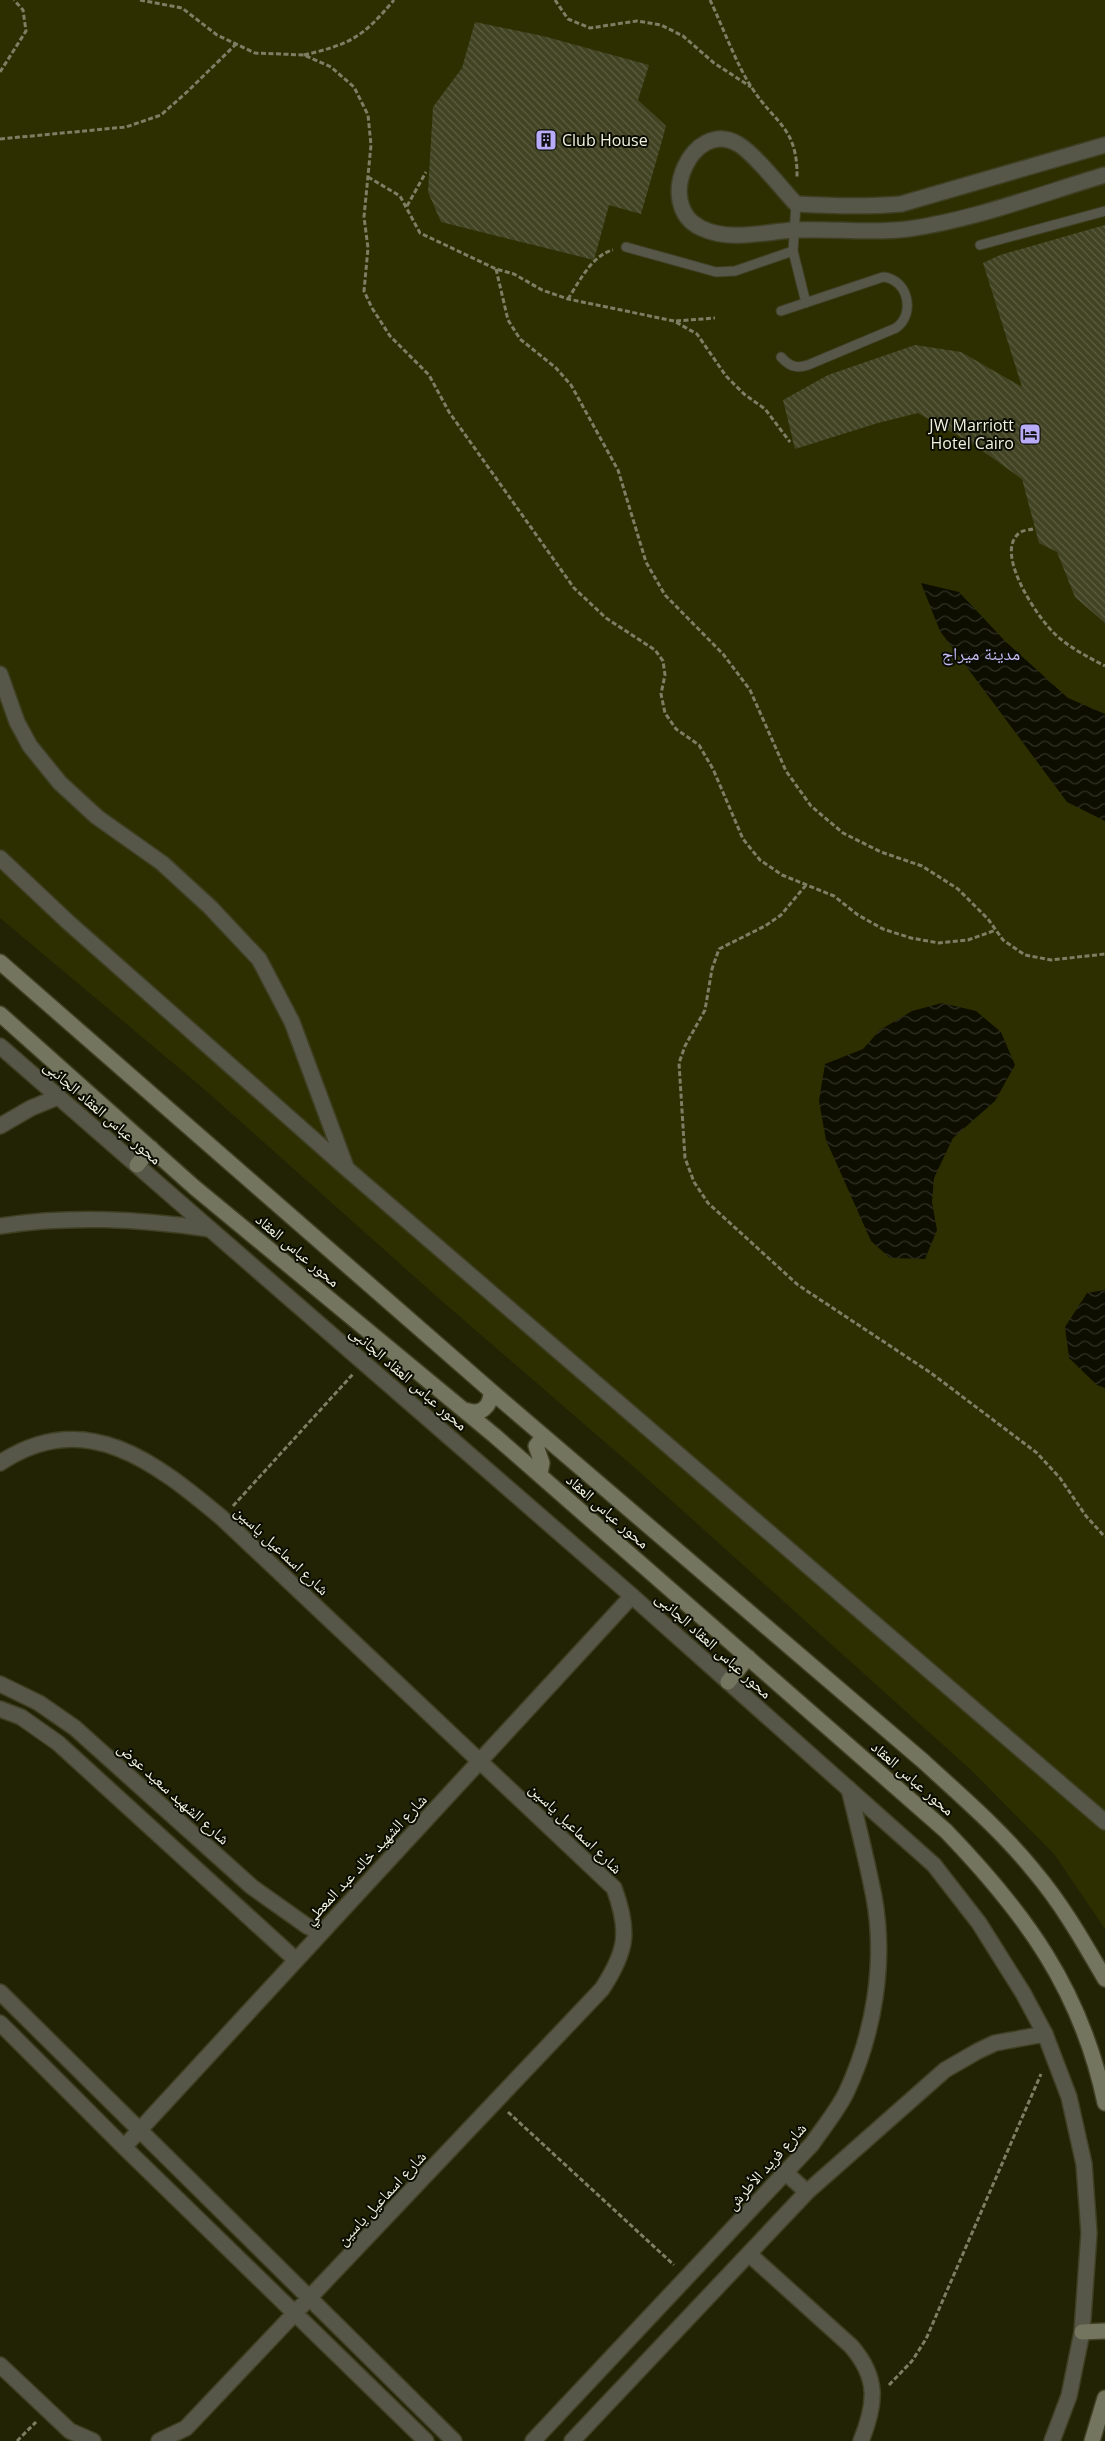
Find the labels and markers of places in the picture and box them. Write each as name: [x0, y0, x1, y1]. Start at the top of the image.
building icon: Club House: [534, 128, 558, 152]
place label: Club House: [562, 129, 648, 151]
place label: JW Marriott Hotel Cairo: [927, 414, 1014, 454]
hotel icon: JW Marriott Hotel Cairo: [1018, 422, 1042, 446]

